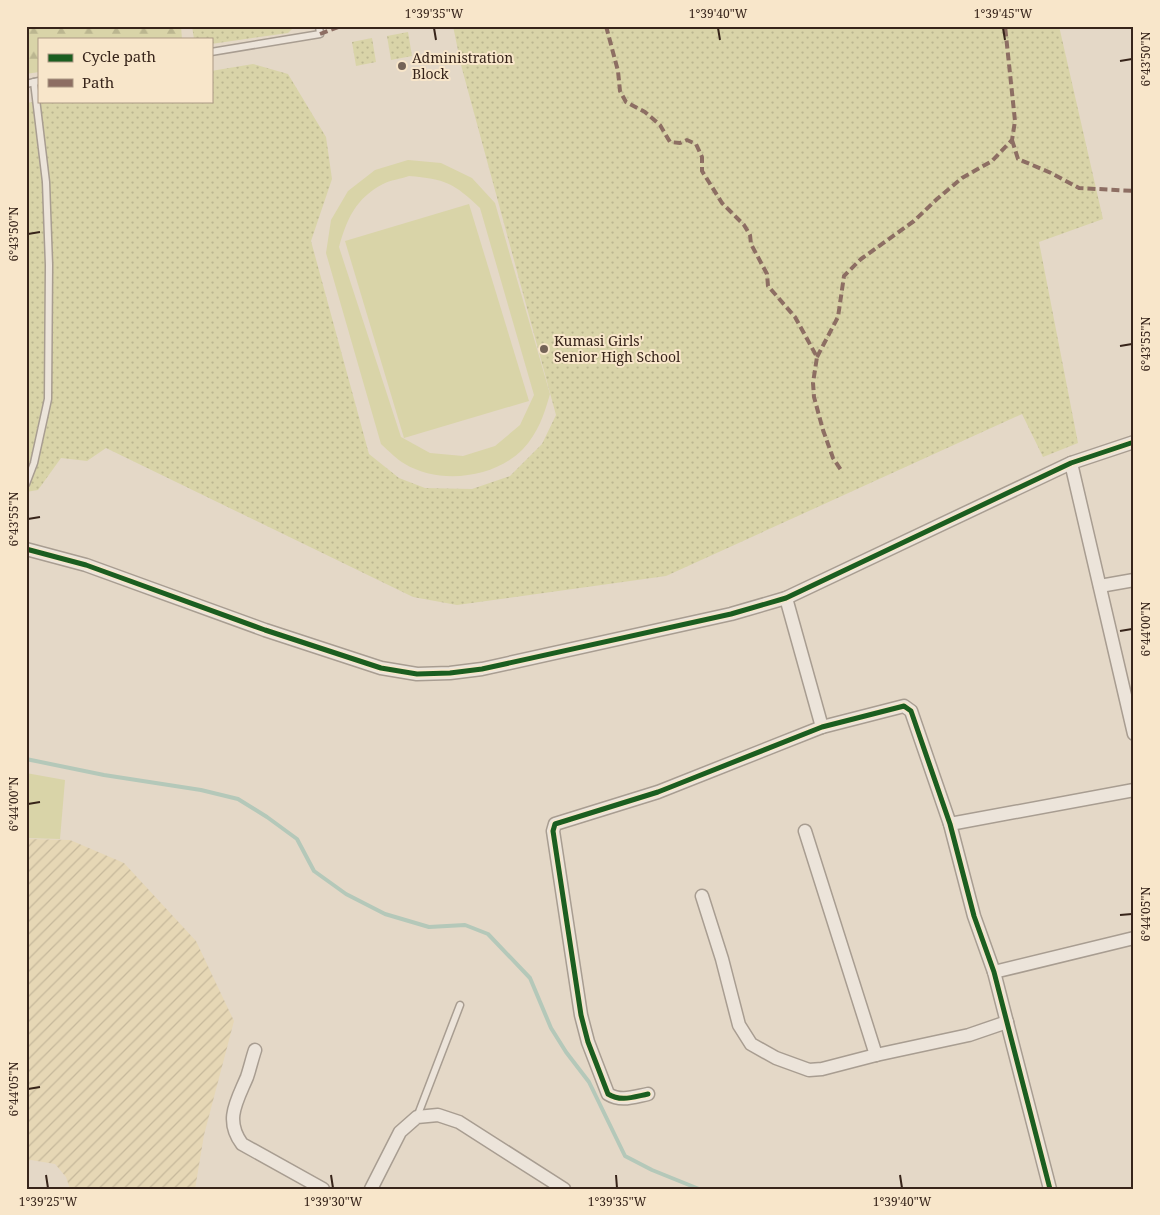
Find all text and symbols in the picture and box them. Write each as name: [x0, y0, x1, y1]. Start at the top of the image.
text: 1°39'35"W: [405, 5, 464, 22]
text: 1°39'40"W: [689, 5, 748, 22]
text: 1°39'45"W: [974, 5, 1033, 22]
text: 6°43'50"N: [1137, 31, 1154, 87]
legend: [38, 38, 212, 102]
text: Cycle path: [82, 46, 157, 66]
place label: Administration Block: [412, 48, 513, 83]
marker: Administration Block: [396, 60, 408, 72]
text: Path: [82, 72, 115, 92]
text: 6°43'50"N: [5, 206, 22, 262]
text: 6°43'55"N: [1137, 316, 1154, 372]
place label: Kumasi Girls' Senior High School: [554, 331, 681, 366]
marker: Kumasi Girls' Senior High School: [538, 343, 550, 355]
text: 6°43'55"N: [5, 491, 22, 547]
text: 6°44'00"N: [1137, 601, 1154, 657]
text: 6°44'00"N: [5, 776, 22, 832]
text: 6°44'05"N: [1137, 886, 1154, 942]
text: 6°44'05"N: [5, 1061, 22, 1117]
text: 1°39'25"W: [19, 1193, 78, 1210]
text: 1°39'30"W: [304, 1193, 363, 1210]
text: 1°39'35"W: [588, 1193, 647, 1210]
text: 1°39'40"W: [873, 1193, 932, 1210]

